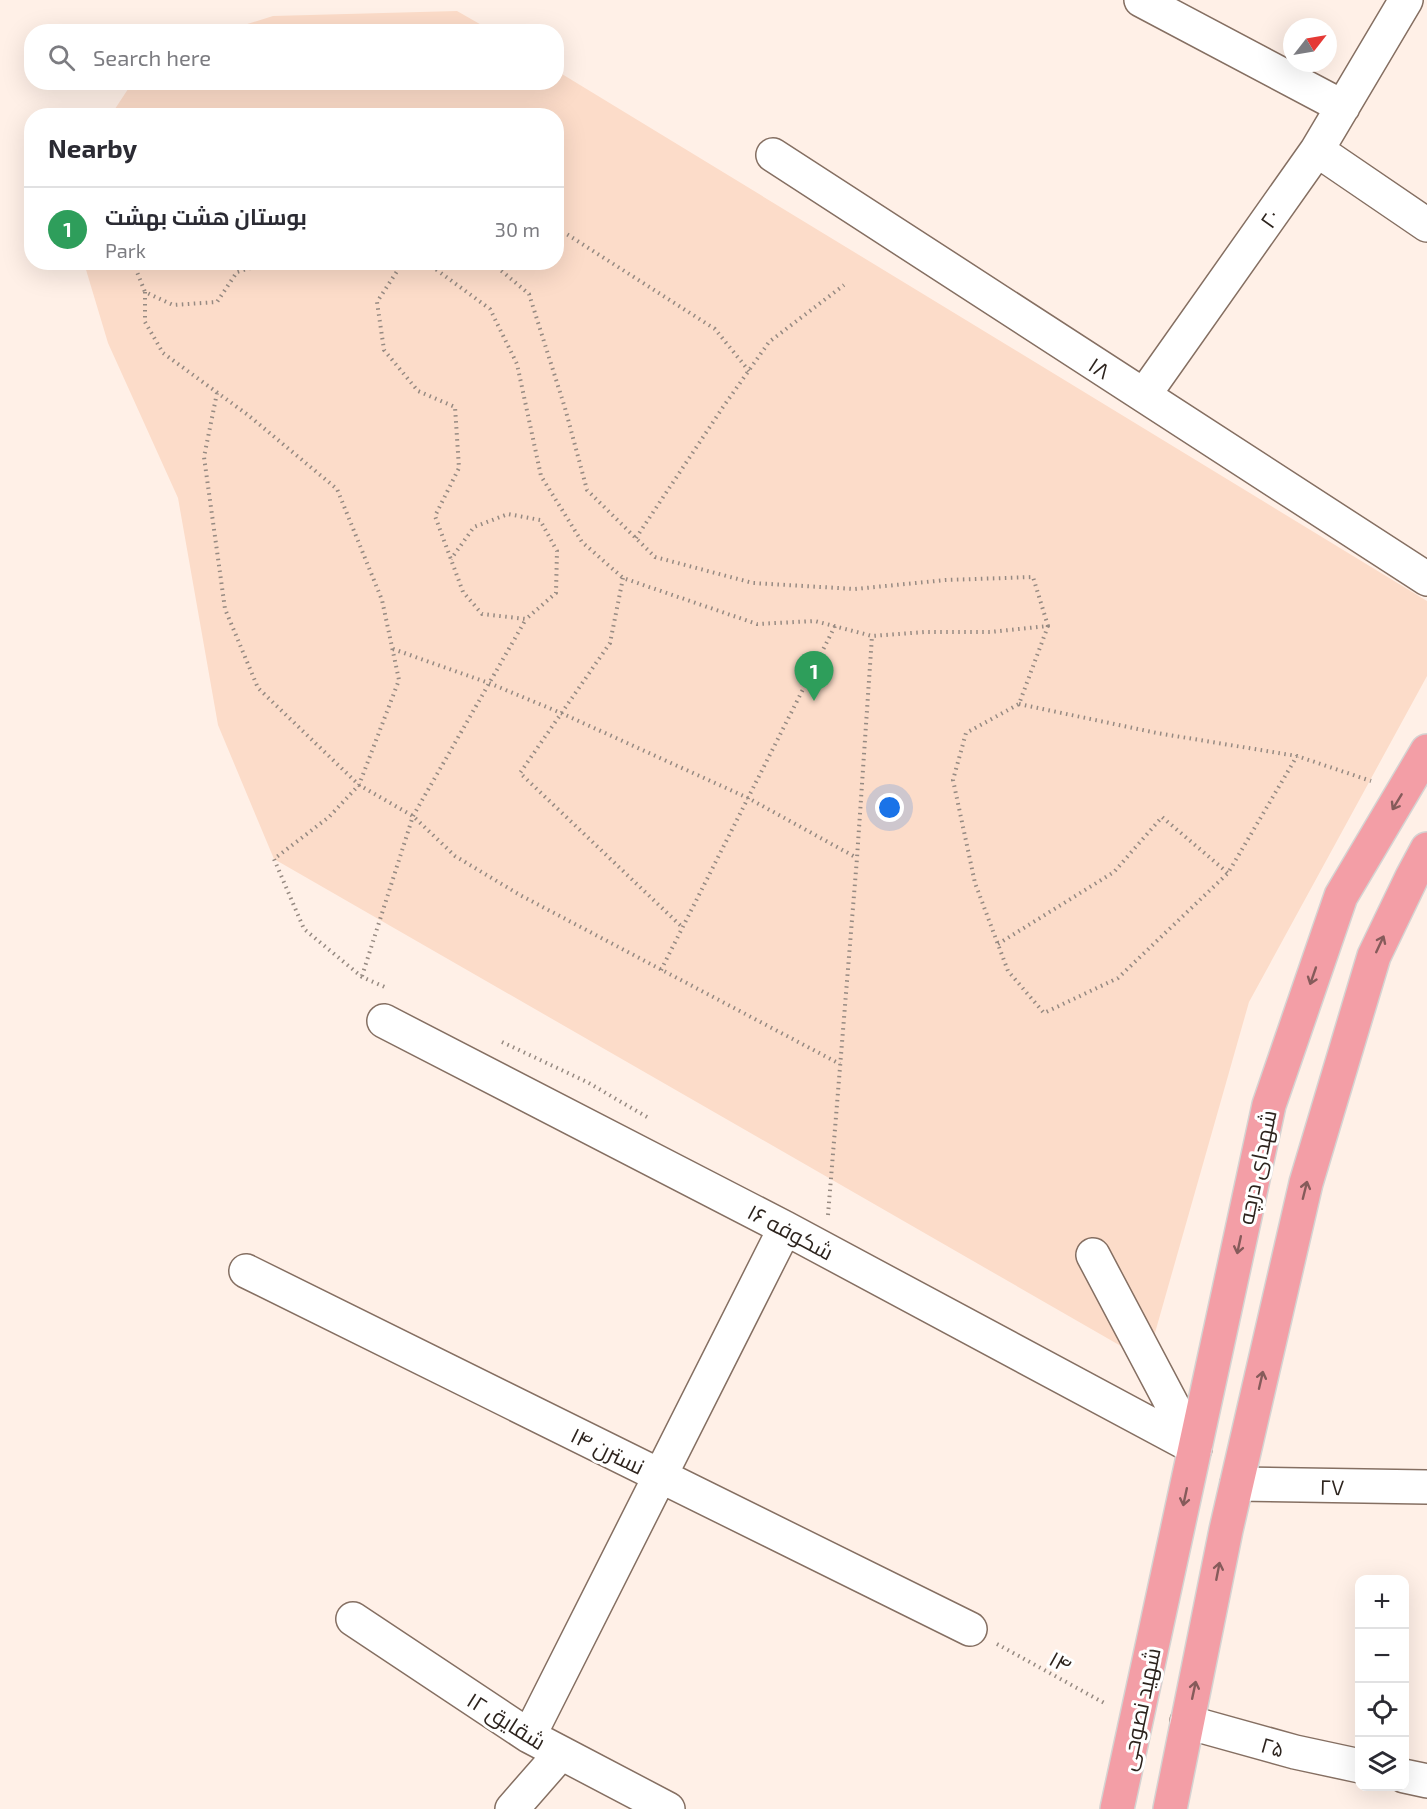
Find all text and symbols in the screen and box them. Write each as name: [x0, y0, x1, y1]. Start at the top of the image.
north arrow: [1283, 18, 1337, 72]
search box: [24, 24, 564, 90]
icon: search: [45, 41, 78, 74]
text: Search here: [93, 44, 211, 70]
text: Nearby: [48, 132, 137, 163]
text: بوستان هشت بهشت: [105, 203, 307, 229]
street label: ۲۰: [1253, 204, 1285, 232]
text: 1: [63, 217, 72, 241]
text: 30 m: [495, 217, 540, 241]
text: Park: [105, 238, 146, 262]
street label: ۱۸: [1084, 351, 1116, 383]
pin: 1: [794, 652, 834, 701]
your location: [875, 793, 904, 822]
one-way arrow: [1391, 793, 1403, 810]
one-way arrow: [1375, 935, 1387, 953]
one-way arrow: [1306, 967, 1317, 985]
street label: شهدای درچه: [1231, 1107, 1284, 1227]
one-way arrow: [1299, 1181, 1311, 1200]
street label: شکوفه ۱۶: [743, 1198, 838, 1265]
one-way arrow: [1232, 1235, 1244, 1254]
one-way arrow: [1255, 1371, 1267, 1390]
street label: نسترن ۱۴: [566, 1421, 649, 1480]
street label: ۲۷: [1319, 1473, 1345, 1499]
one-way arrow: [1178, 1487, 1190, 1506]
one-way arrow: [1213, 1561, 1224, 1581]
map controls: [1355, 1575, 1409, 1791]
button: +: [1355, 1575, 1409, 1629]
button: −: [1355, 1629, 1409, 1683]
street label: ۱۴: [1045, 1644, 1077, 1678]
street label: شهید نصوحی: [1113, 1645, 1167, 1773]
one-way arrow: [1189, 1681, 1200, 1700]
button: locate: [1355, 1683, 1409, 1737]
street label: شقایق ۱۲: [462, 1686, 551, 1756]
street label: ۲۵: [1258, 1730, 1288, 1762]
button: layers: [1355, 1737, 1409, 1791]

